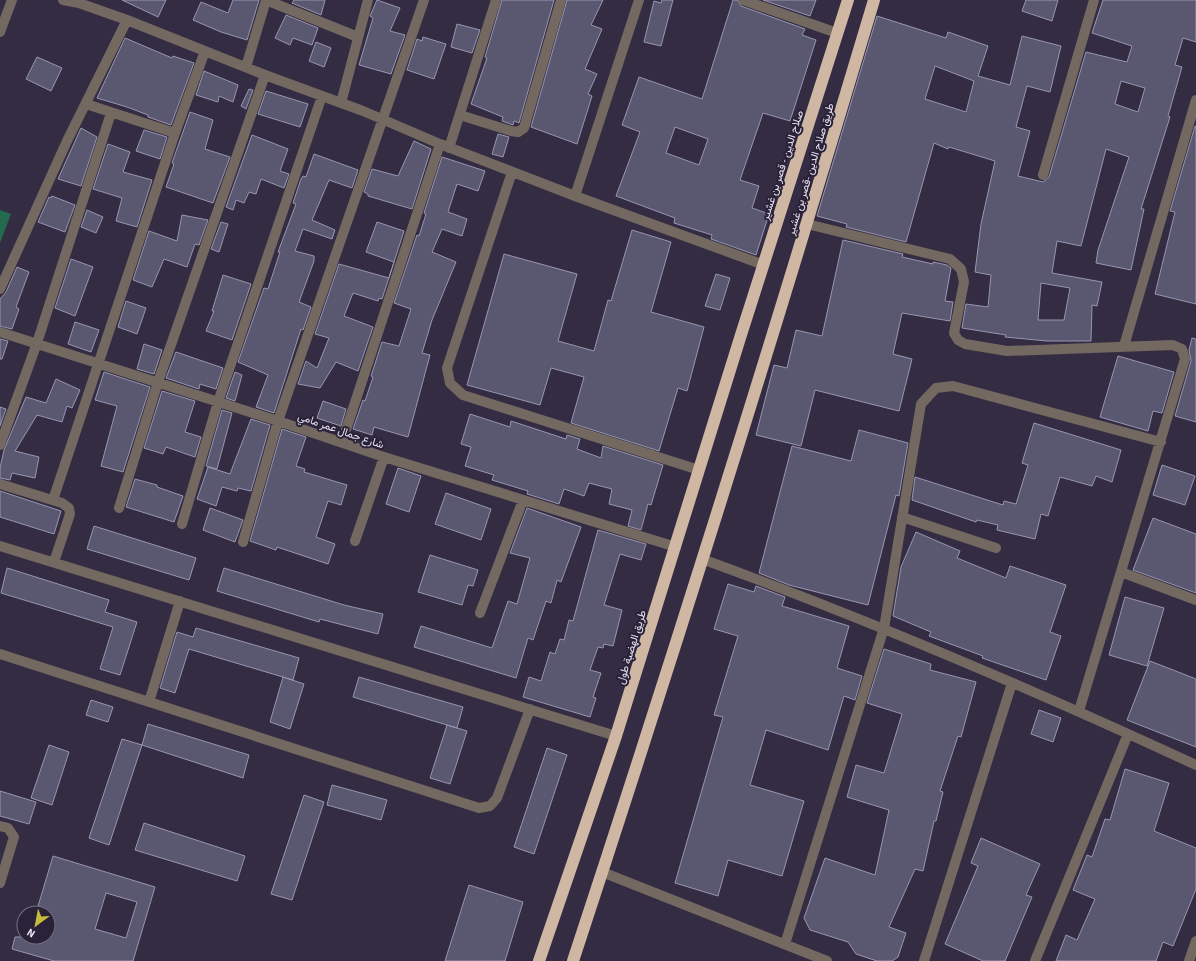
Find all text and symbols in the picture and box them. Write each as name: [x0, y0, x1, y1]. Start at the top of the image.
street label: طريق صلاح الدين -قصر بن غشير: [783, 101, 838, 238]
street label: صلاح الدين - قصر بن غشير: [757, 108, 807, 223]
street label: شارع جمال عمر مامي: [295, 409, 386, 454]
street label: طريق الهضبة طول: [613, 608, 650, 686]
north arrow: [16, 905, 56, 945]
text: N: [24, 925, 38, 941]

